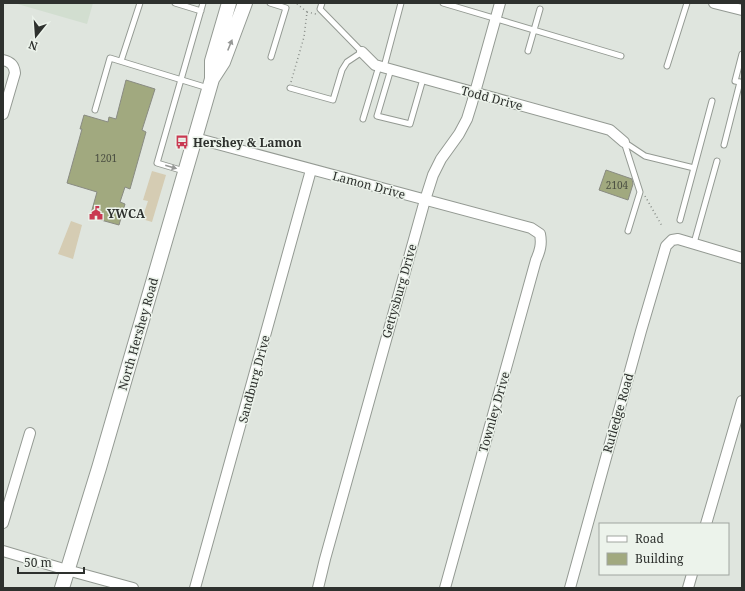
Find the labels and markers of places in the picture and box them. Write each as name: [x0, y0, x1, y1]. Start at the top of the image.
bus stop icon: Hershey & Lamon: [174, 134, 190, 150]
place label: Hershey & Lamon: [193, 134, 302, 151]
public building icon: YWCA: [88, 205, 104, 221]
place label: YWCA: [107, 205, 146, 222]

